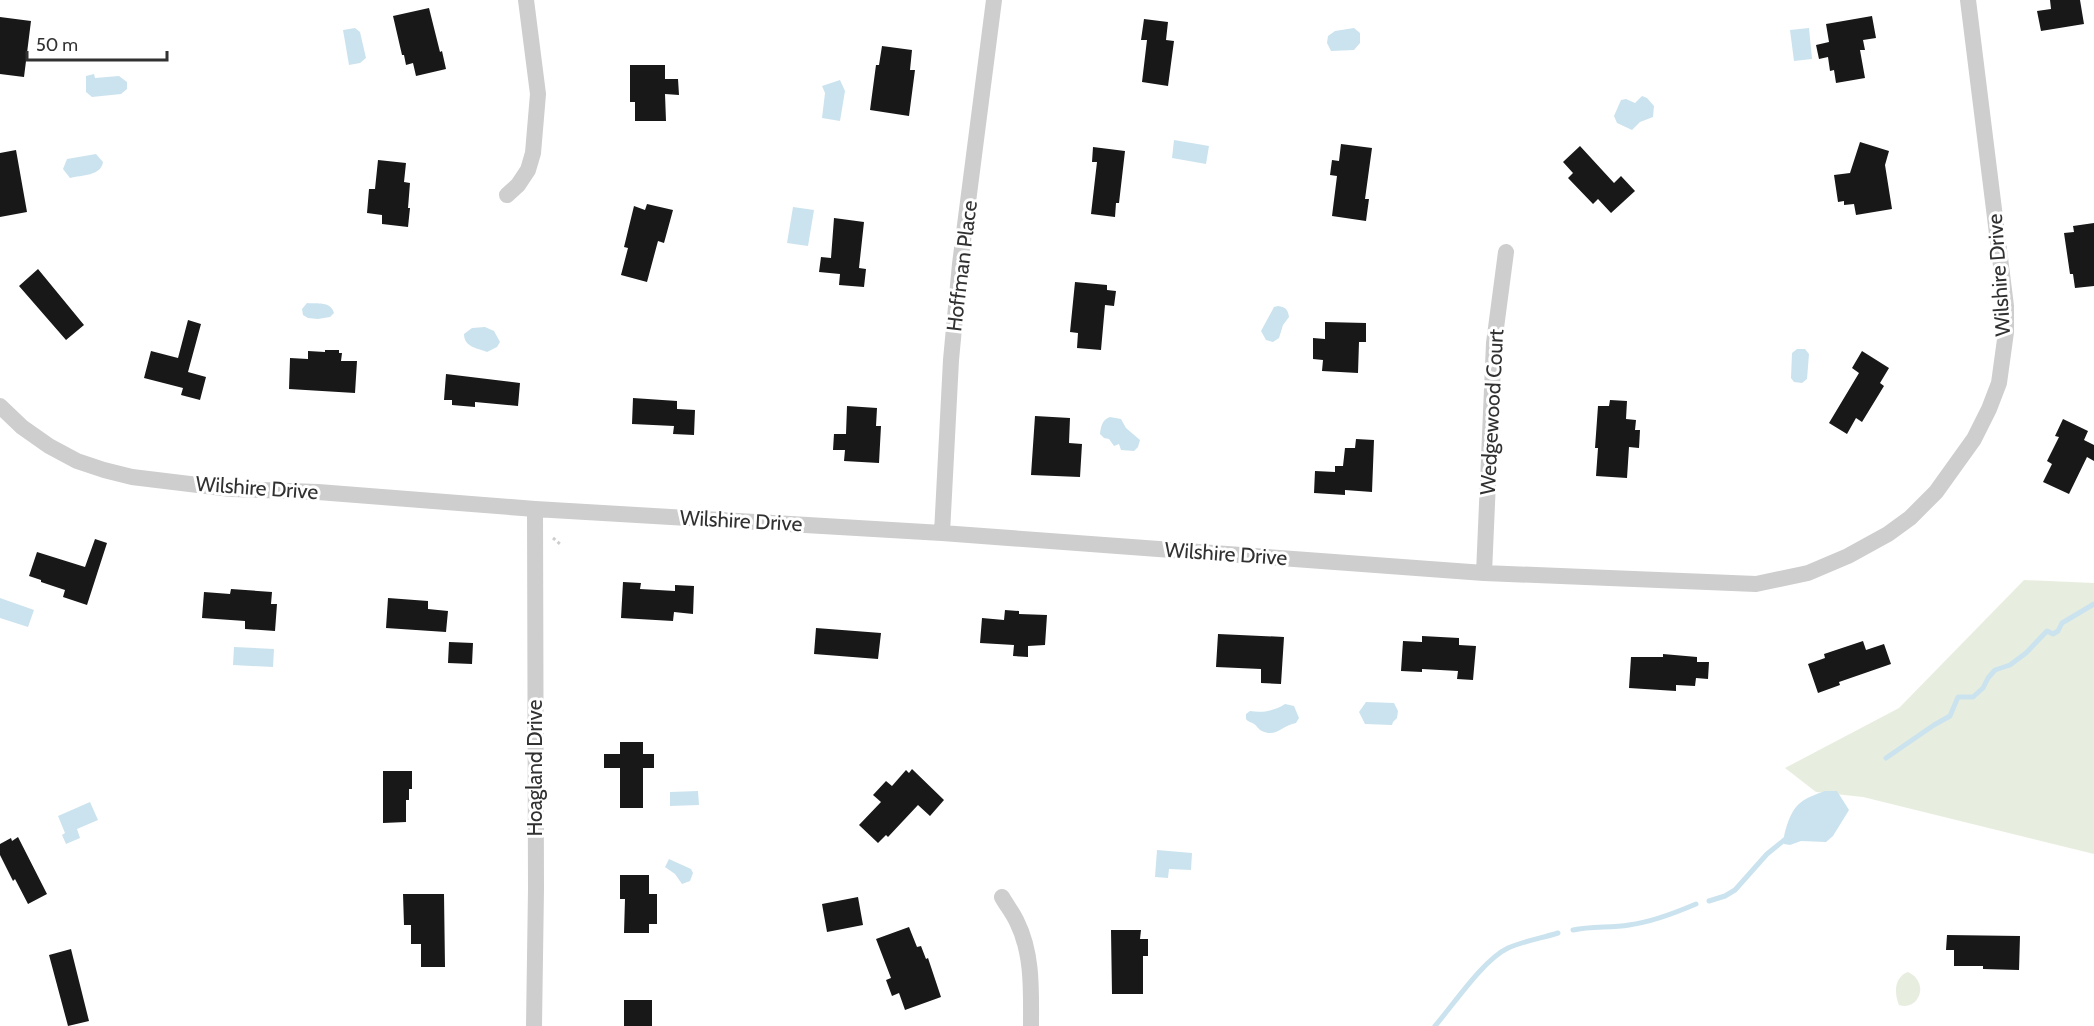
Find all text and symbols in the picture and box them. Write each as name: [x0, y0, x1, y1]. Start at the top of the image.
scale bar: [27, 24, 166, 62]
text: 50 m: [36, 34, 78, 56]
street label: Hoffman Place: [941, 199, 982, 333]
street label: Wilshire Drive: [1982, 213, 2015, 337]
street label: Wedgewood Court: [1475, 328, 1508, 496]
street label: Wilshire Drive: [195, 471, 319, 504]
street label: Wilshire Drive: [679, 505, 803, 536]
street label: Wilshire Drive: [1164, 537, 1288, 570]
street label: Hoagland Drive: [522, 699, 547, 836]

